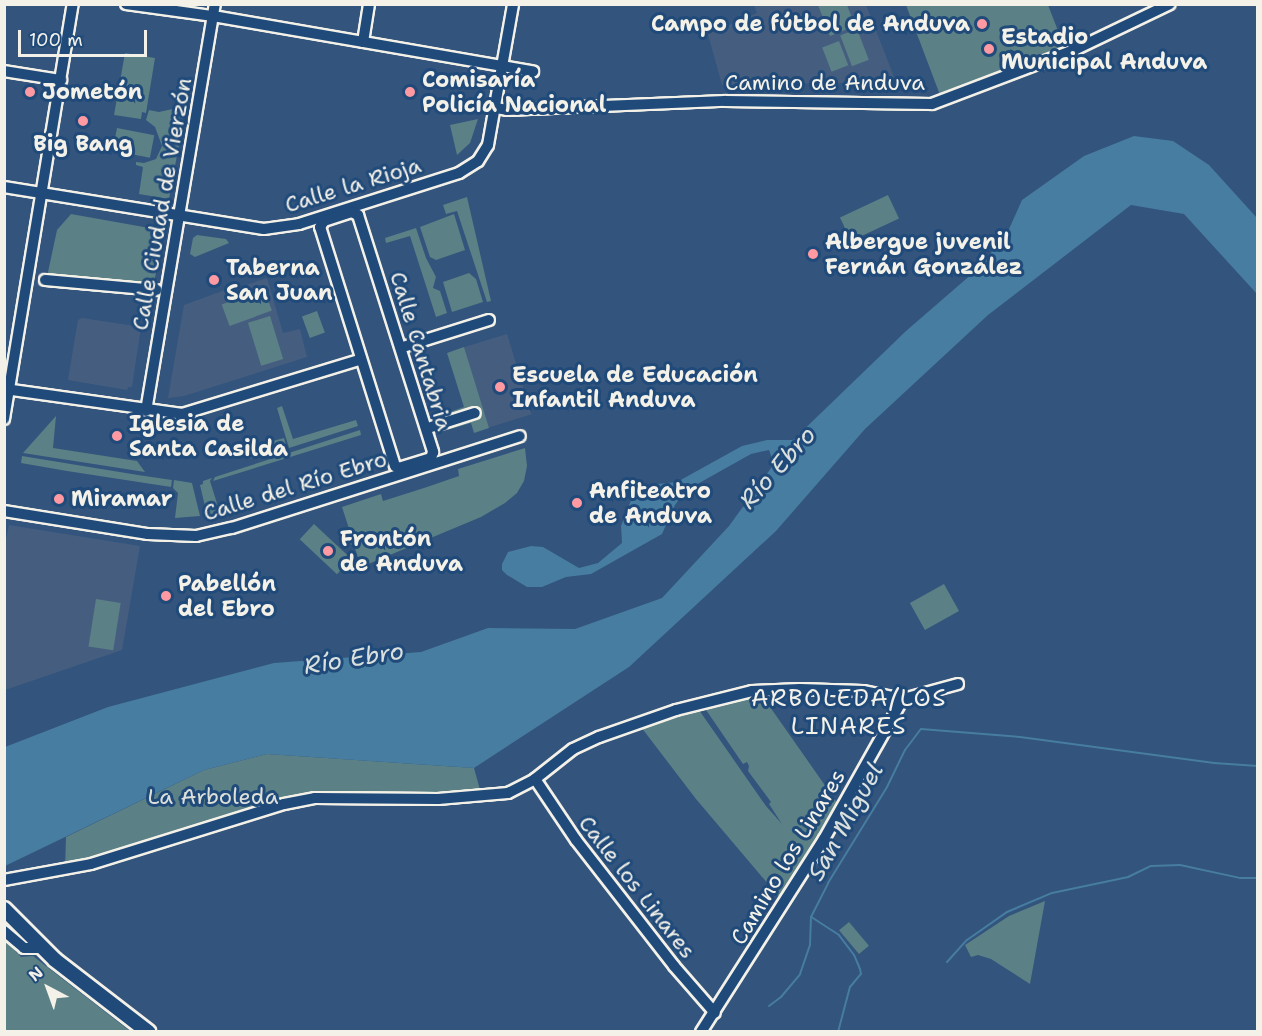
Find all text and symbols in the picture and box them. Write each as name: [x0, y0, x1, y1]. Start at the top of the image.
place label: Campo de fútbol de Anduva: [651, 11, 970, 37]
marker: Campo de fútbol de Anduva: [975, 17, 989, 31]
scale bar: [21, 18, 150, 56]
place label: Estadio Municipal Anduva: [1001, 23, 1207, 74]
text: 100 m: [29, 28, 83, 52]
marker: Estadio Municipal Anduva: [982, 42, 996, 56]
place label: Comisaría Policía Nacional: [422, 66, 606, 118]
street label: Camino de Anduva: [725, 70, 925, 96]
street label: Calle Ciudad de Vierzón: [127, 76, 197, 332]
place label: Jometón: [42, 79, 142, 105]
marker: Jometón: [23, 85, 37, 99]
marker: Comisaría Policía Nacional: [403, 85, 417, 99]
marker: Big Bang: [76, 114, 90, 128]
place label: Big Bang: [33, 131, 133, 157]
street label: Calle la Rioja: [282, 152, 424, 218]
place label: Albergue juvenil Fernán González: [825, 228, 1022, 280]
marker: Albergue juvenil Fernán González: [806, 247, 820, 261]
place label: Taberna San Juan: [226, 254, 333, 306]
street label: Calle Cantabria: [384, 268, 458, 434]
marker: Taberna San Juan: [207, 273, 221, 287]
place label: Escuela de Educación Infantil Anduva: [512, 361, 758, 412]
marker: Escuela de Educación Infantil Anduva: [493, 380, 507, 394]
place label: Iglesia de Santa Casilda: [129, 410, 288, 462]
water label: Río Ebro: [734, 421, 822, 515]
marker: Iglesia de Santa Casilda: [110, 429, 124, 443]
street label: Calle del Río Ebro: [200, 446, 390, 526]
place label: Anfiteatro de Anduva: [589, 477, 712, 528]
place label: Miramar: [71, 486, 173, 512]
marker: Miramar: [52, 492, 66, 506]
marker: Anfiteatro de Anduva: [570, 496, 584, 510]
place label: Frontón de Anduva: [340, 525, 463, 576]
marker: Frontón de Anduva: [321, 544, 335, 558]
place label: Pabellón del Ebro: [178, 570, 276, 622]
marker: Pabellón del Ebro: [159, 589, 173, 603]
water label: Río Ebro: [302, 637, 406, 681]
district label: ARBOLEDA/LOS LINARES: [751, 685, 947, 741]
water label: San Miguel: [802, 758, 890, 886]
street label: Camino los Linares: [725, 765, 851, 949]
park label: La Arboleda: [148, 784, 278, 810]
street label: Calle los Linares: [573, 810, 701, 964]
north arrow: [18, 958, 78, 1018]
text: N: [24, 962, 48, 986]

